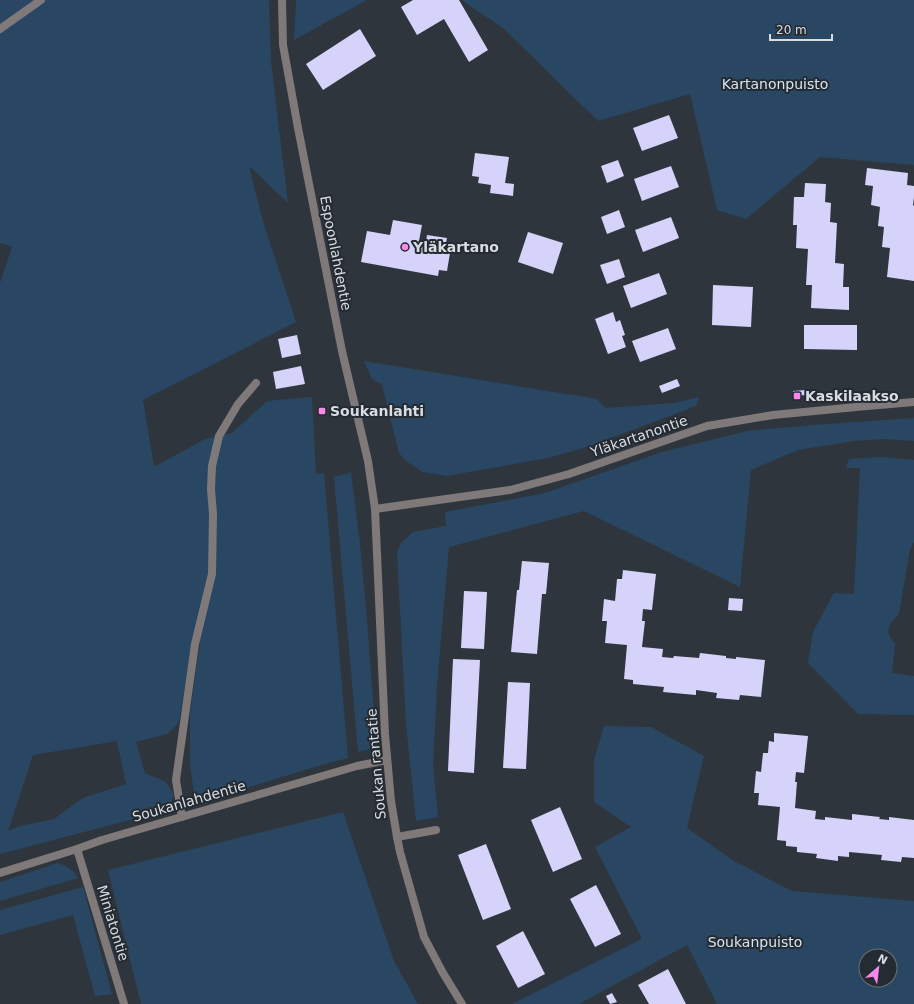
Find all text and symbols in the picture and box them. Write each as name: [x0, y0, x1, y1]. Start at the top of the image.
scale bar: [770, 16, 832, 42]
text: 20 m: [776, 23, 807, 37]
park label: Kartanonpuisto: [722, 76, 828, 92]
street label: Espoonlahdentie: [317, 194, 355, 312]
place label: Yläkartano: [412, 239, 499, 255]
marker: Yläkartano: [400, 242, 410, 252]
place label: Kaskilaakso: [805, 388, 899, 404]
marker: Kaskilaakso: [792, 391, 802, 401]
place label: Soukanlahti: [330, 403, 424, 419]
marker: Soukanlahti: [317, 406, 327, 416]
street label: Yläkartanontie: [587, 412, 690, 460]
street label: Soukan rantatie: [363, 708, 389, 820]
street label: Soukanlahdentie: [130, 777, 248, 825]
street label: Miniatontie: [94, 883, 132, 963]
park label: Soukanpuisto: [708, 934, 802, 950]
north arrow: [858, 948, 898, 988]
text: N: [875, 952, 890, 968]

